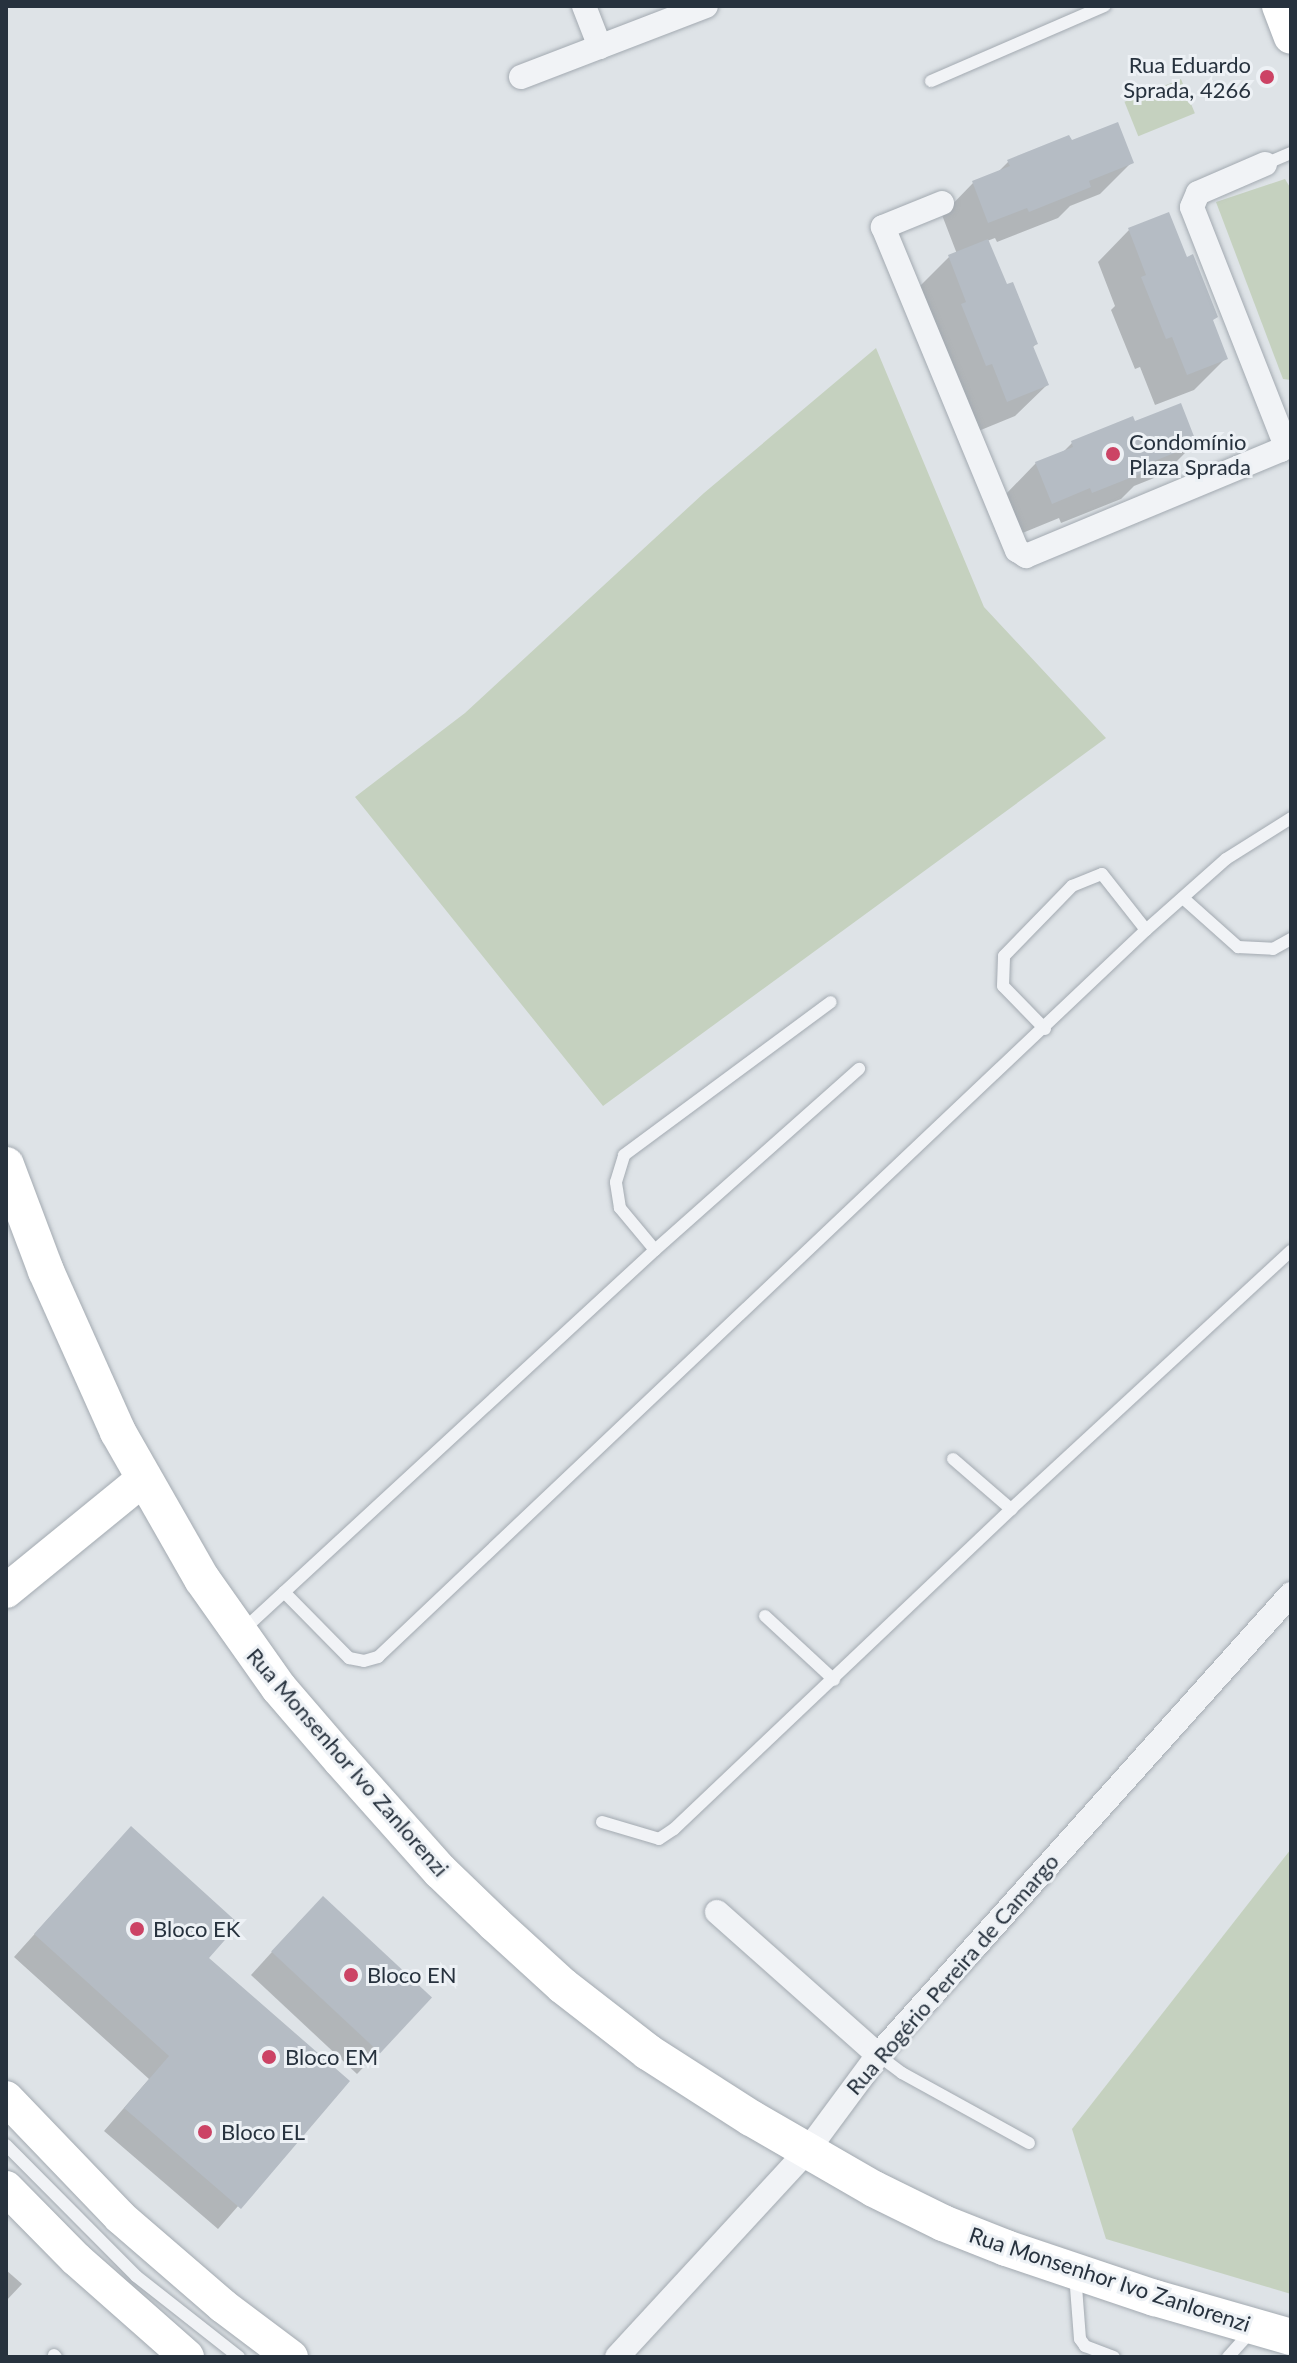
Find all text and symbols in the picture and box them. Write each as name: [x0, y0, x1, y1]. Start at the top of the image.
place label: Rua Eduardo Sprada, 4266: [1123, 51, 1251, 102]
marker: Rua Eduardo Sprada, 4266: [1258, 68, 1276, 86]
place label: Condomínio Plaza Sprada: [1129, 428, 1251, 480]
marker: Condomínio Plaza Sprada: [1104, 445, 1122, 463]
street label: Rua Monsenhor Ivo Zanlorenzi: [241, 1642, 455, 1882]
street label: Rua Rogério Pereira de Camargo: [840, 1848, 1064, 2100]
place label: Bloco EK: [153, 1916, 240, 1942]
marker: Bloco EK: [128, 1920, 146, 1938]
place label: Bloco EN: [367, 1962, 457, 1988]
marker: Bloco EN: [342, 1966, 360, 1984]
place label: Bloco EM: [285, 2044, 378, 2070]
marker: Bloco EM: [260, 2048, 278, 2066]
place label: Bloco EL: [221, 2119, 305, 2145]
marker: Bloco EL: [196, 2123, 214, 2141]
street label: Rua Monsenhor Ivo Zanlorenzi: [966, 2221, 1254, 2337]

